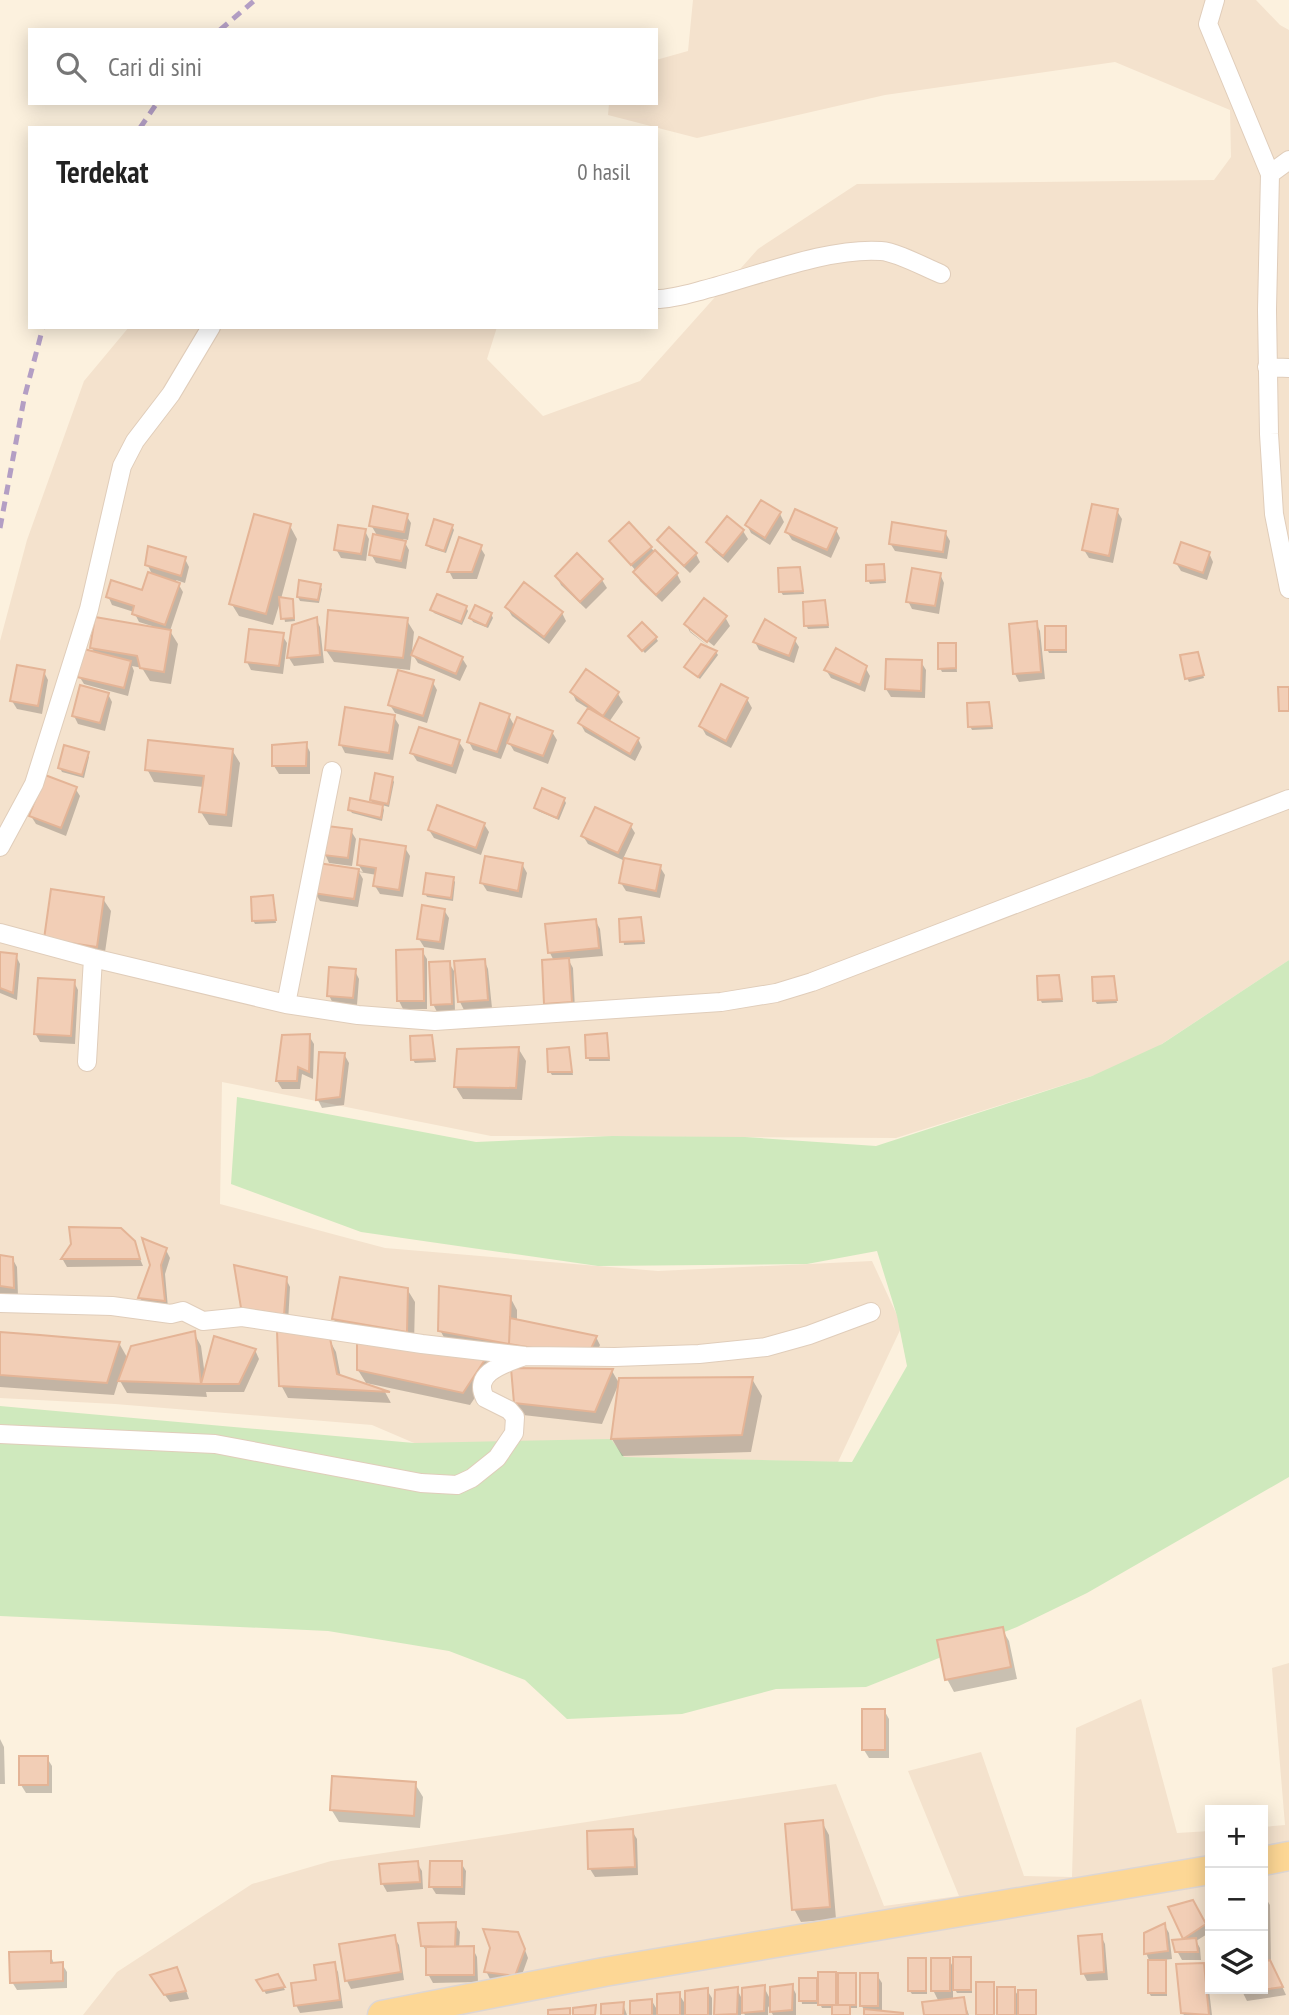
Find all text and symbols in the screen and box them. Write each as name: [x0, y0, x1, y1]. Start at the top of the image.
search box: [28, 28, 658, 105]
icon: search: [52, 48, 90, 86]
text: Cari di sini: [108, 50, 202, 83]
text: Terdekat: [56, 152, 148, 191]
text: 0 hasil: [577, 157, 630, 186]
map controls: [1205, 1805, 1268, 1994]
button: +: [1205, 1805, 1268, 1868]
button: −: [1205, 1868, 1268, 1931]
button: layers: [1205, 1931, 1268, 1994]

